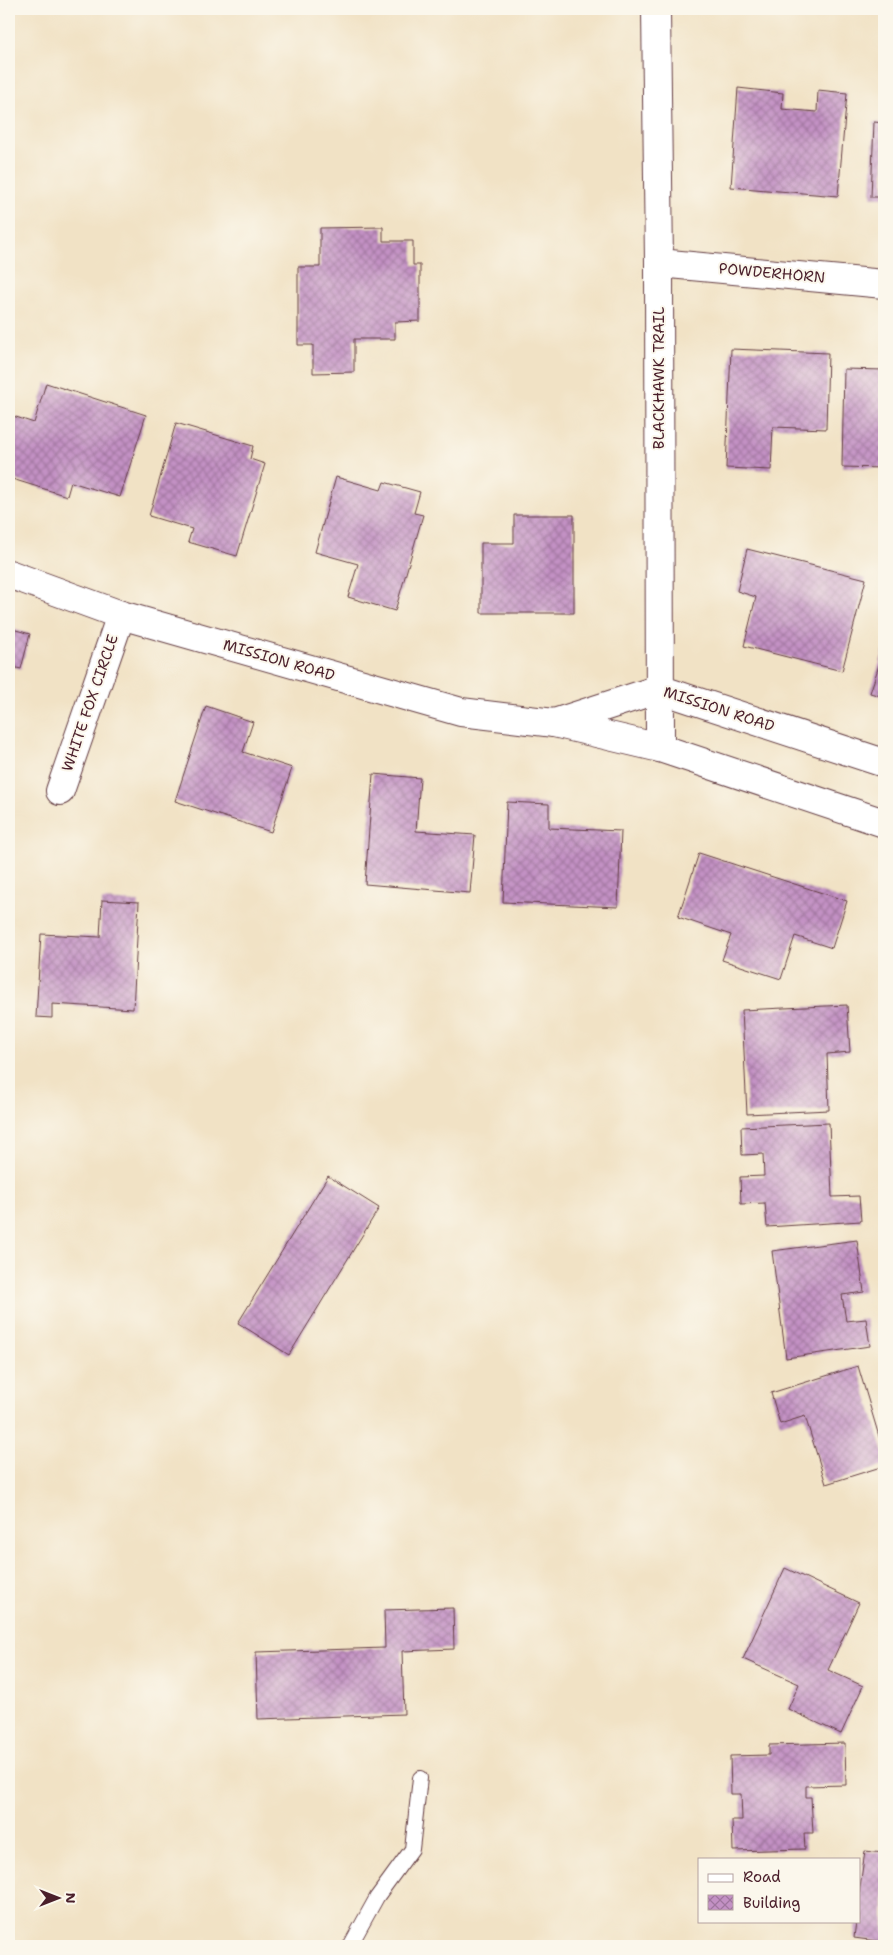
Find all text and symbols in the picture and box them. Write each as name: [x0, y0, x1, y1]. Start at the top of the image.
street label: POWDERHORN: [718, 258, 826, 288]
street label: BLACKHAWK TRAIL: [649, 307, 669, 449]
street label: WHITE FOX CIRCLE: [57, 632, 123, 774]
street label: MISSION ROAD: [221, 634, 337, 686]
street label: MISSION ROAD: [661, 682, 777, 736]
legend: [698, 1858, 860, 1922]
text: Road: [743, 1867, 781, 1887]
north arrow: [32, 1872, 82, 1922]
text: N: [62, 1892, 80, 1904]
text: Building: [743, 1893, 800, 1913]

